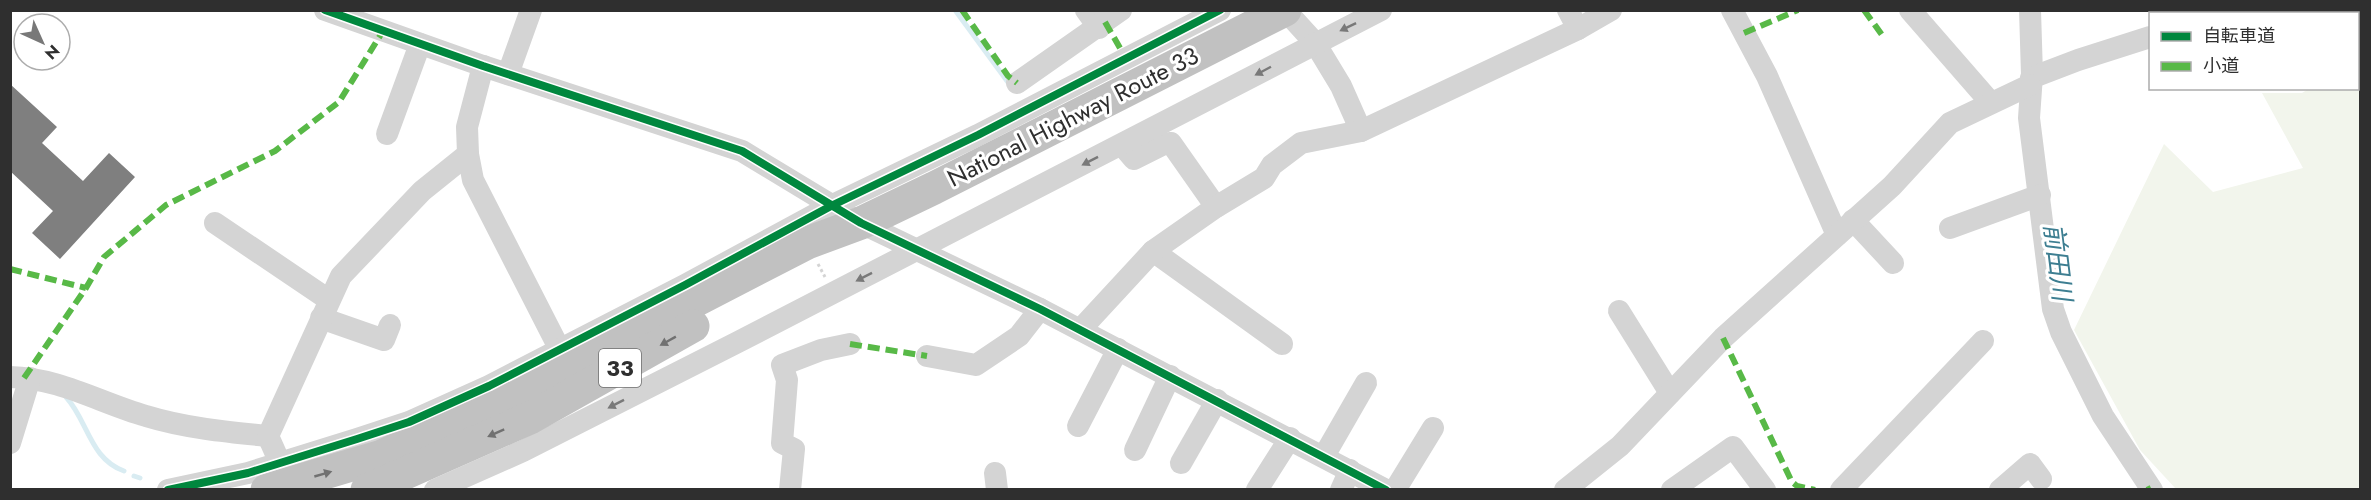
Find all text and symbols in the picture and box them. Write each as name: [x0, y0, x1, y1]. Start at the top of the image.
north arrow: [12, 12, 72, 72]
legend: [2149, 12, 2359, 90]
one-way arrow: [1340, 22, 1357, 31]
text: 自転車道: [2203, 23, 2275, 49]
street label: National Highway Route 33: [941, 38, 1205, 195]
text: N: [40, 40, 65, 65]
text: 小道: [2203, 53, 2239, 79]
one-way arrow: [1254, 66, 1271, 76]
one-way arrow: [1082, 157, 1099, 166]
water label: 前田川: [2034, 221, 2082, 306]
one-way arrow: [855, 272, 872, 282]
one-way arrow: [659, 336, 676, 346]
road number: 33: [599, 349, 641, 387]
one-way arrow: [607, 399, 624, 409]
one-way arrow: [487, 428, 505, 438]
one-way arrow: [315, 469, 333, 478]

